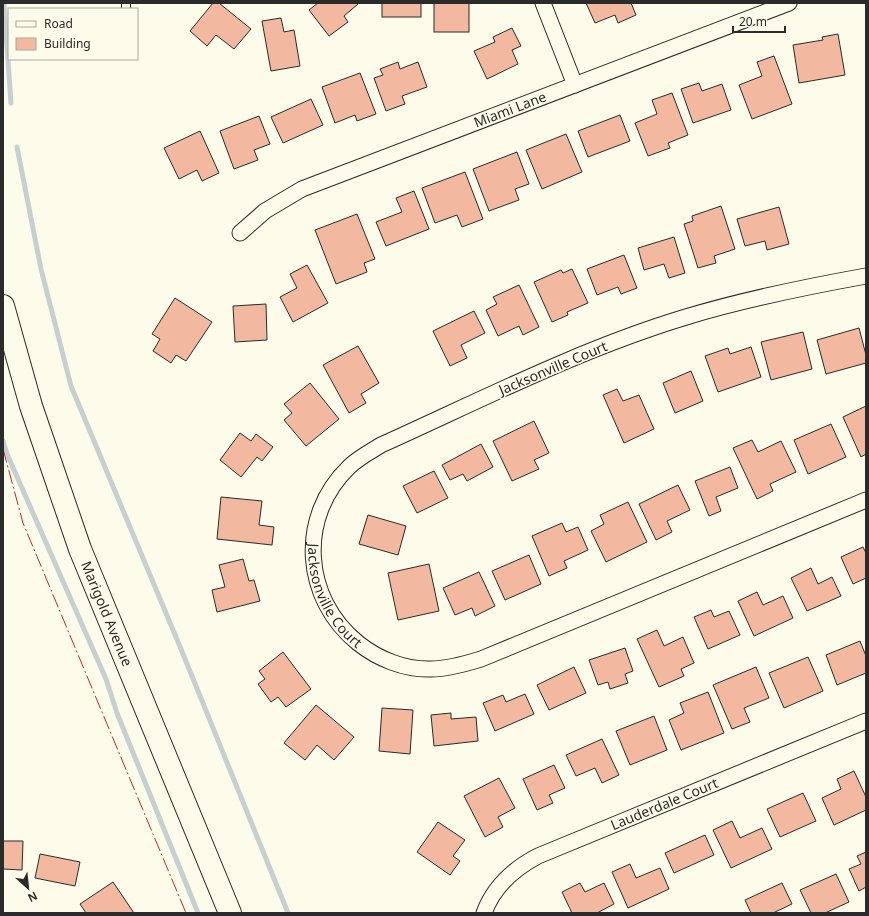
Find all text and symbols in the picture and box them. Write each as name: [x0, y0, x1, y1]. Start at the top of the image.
legend: [8, 8, 138, 60]
scale bar: [733, 8, 785, 34]
text: 20 m: [739, 13, 767, 30]
text: Road: [44, 15, 73, 32]
text: Building: [44, 35, 91, 52]
street label: Miami Lane: [471, 87, 549, 132]
street label: Jacksonville Court: [494, 336, 610, 400]
street label: Jacksonville Court: [304, 541, 366, 652]
street label: Marigold Avenue: [77, 558, 137, 669]
street label: Lauderdale Court: [608, 773, 721, 834]
north arrow: [8, 868, 48, 908]
text: N: [25, 889, 40, 906]

